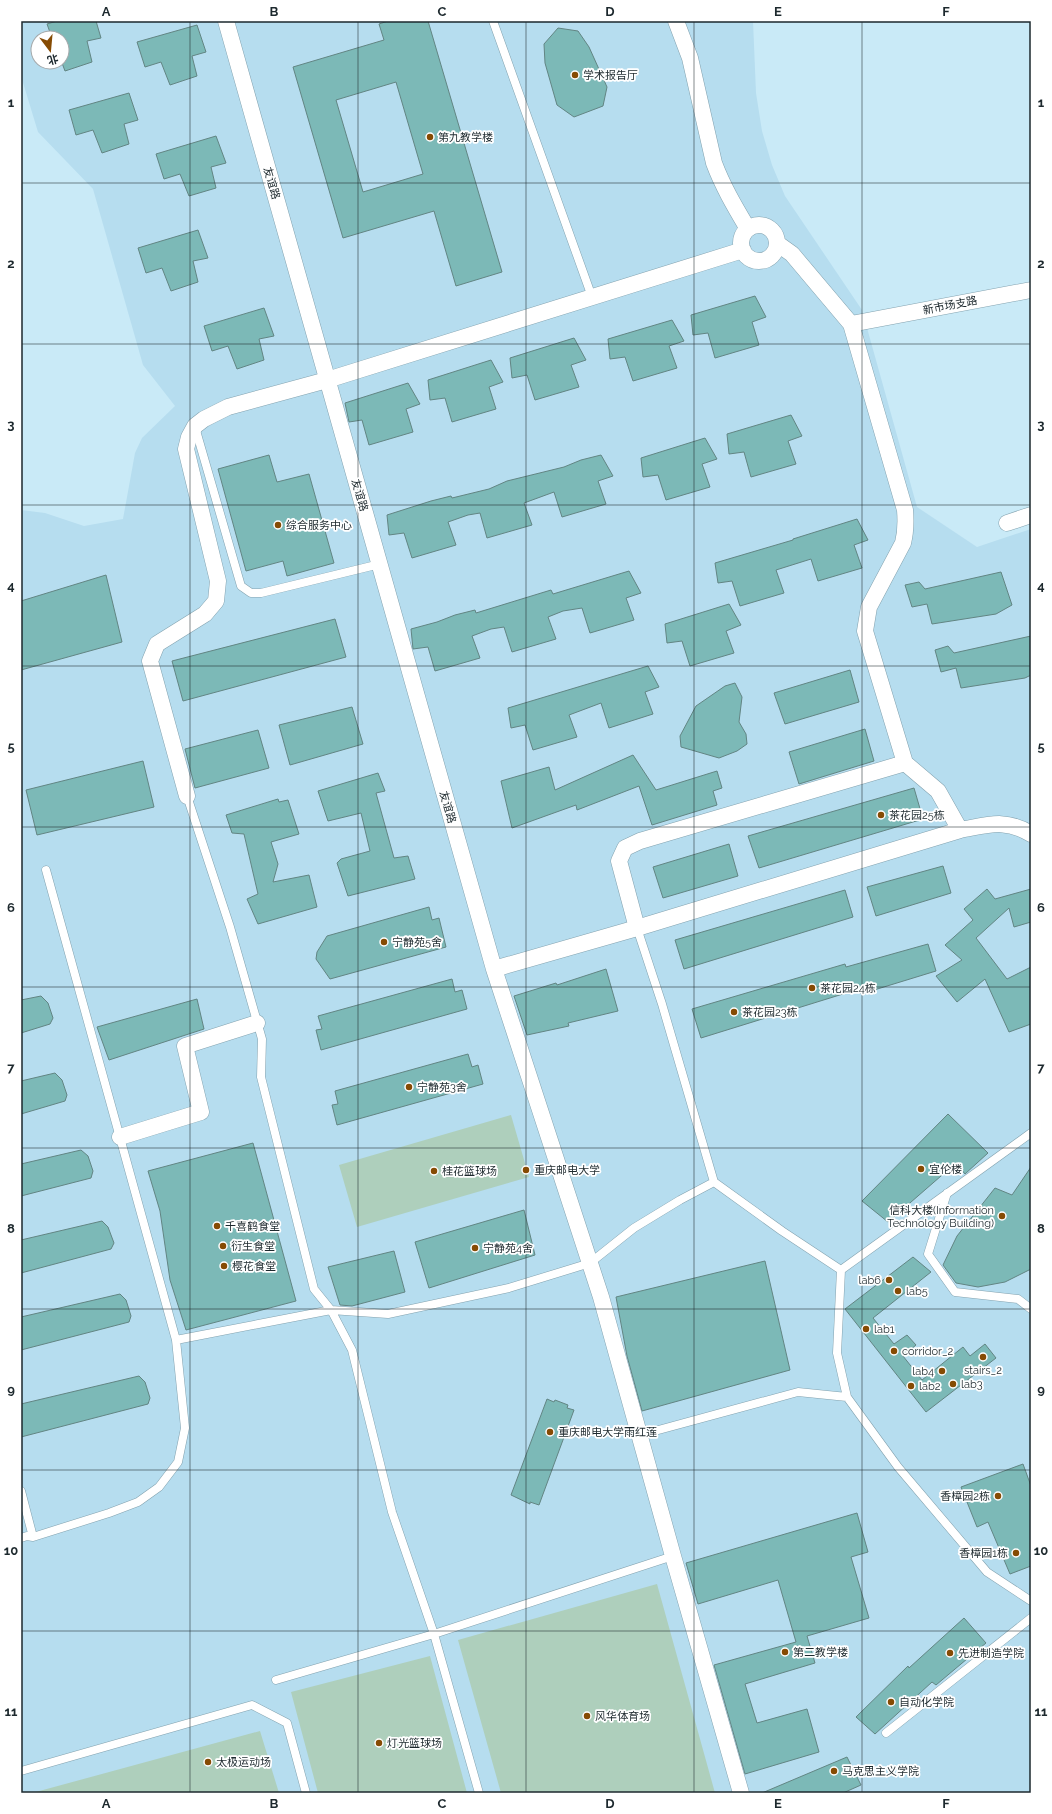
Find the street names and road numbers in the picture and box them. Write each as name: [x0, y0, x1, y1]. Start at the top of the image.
street label: 友谊路: [261, 165, 282, 201]
street label: 新市场支路: [922, 294, 978, 317]
street label: 友谊路: [349, 477, 370, 513]
street label: 友谊路: [437, 789, 458, 825]

